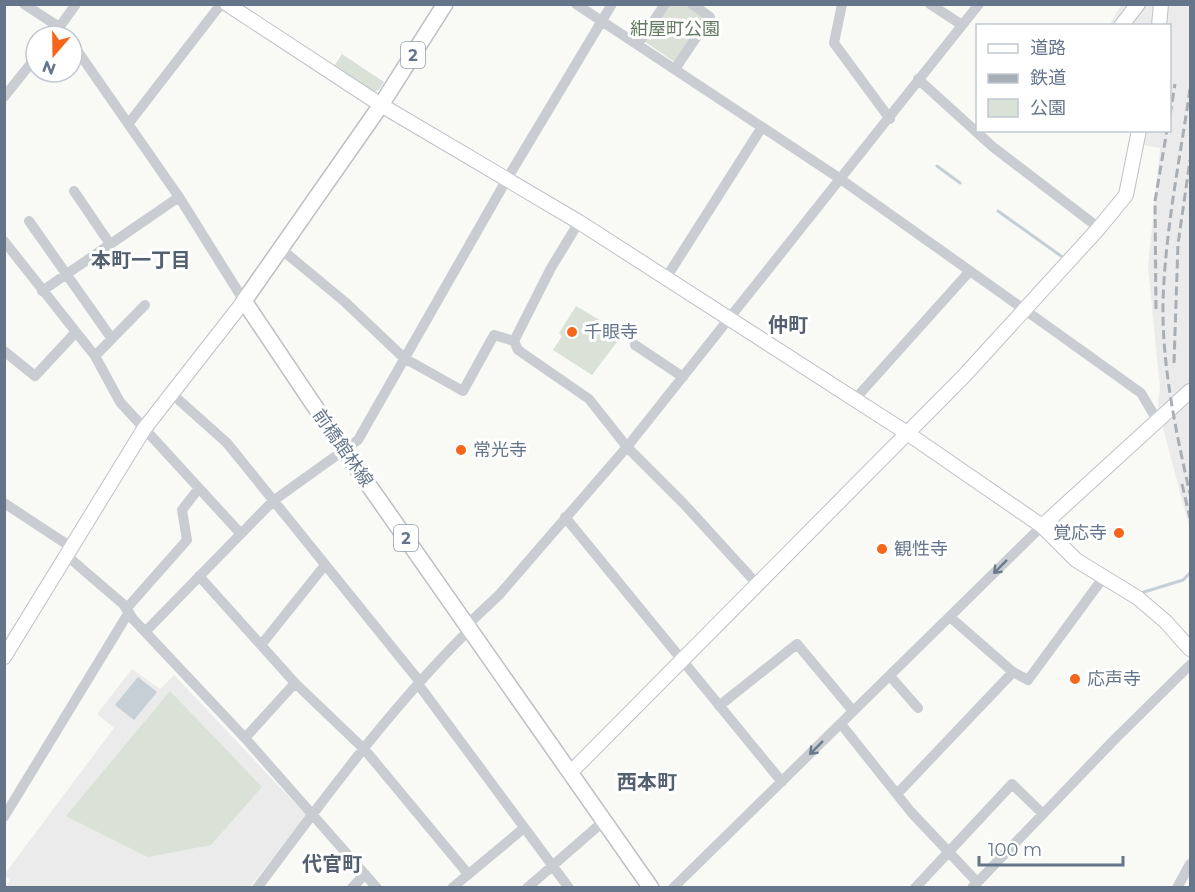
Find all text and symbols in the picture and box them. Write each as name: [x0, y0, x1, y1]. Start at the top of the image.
park label: 紺屋町公園: [630, 18, 720, 40]
north arrow: [24, 24, 84, 84]
legend: [976, 24, 1171, 132]
text: 道路: [1030, 37, 1066, 59]
road number: 2: [401, 42, 425, 68]
text: N: [40, 56, 58, 79]
text: 鉄道: [1030, 67, 1066, 89]
text: 公園: [1030, 97, 1066, 119]
district label: 本町一丁目: [91, 248, 191, 272]
district label: 仲町: [768, 313, 808, 337]
place label: 千眼寺: [584, 321, 638, 343]
marker: 千眼寺: [565, 325, 579, 339]
street label: 前橋館林線: [308, 405, 378, 491]
place label: 常光寺: [473, 439, 527, 461]
marker: 常光寺: [454, 443, 468, 457]
place label: 覚応寺: [1053, 522, 1107, 544]
road number: 2: [394, 525, 418, 551]
marker: 覚応寺: [1112, 526, 1126, 540]
place label: 観性寺: [894, 538, 948, 560]
marker: 観性寺: [875, 542, 889, 556]
one-way arrow: [993, 559, 1008, 574]
place label: 応声寺: [1087, 668, 1141, 690]
marker: 応声寺: [1068, 672, 1082, 686]
one-way arrow: [809, 740, 824, 755]
district label: 西本町: [617, 770, 677, 794]
scale bar: [979, 829, 1123, 867]
text: 100 m: [988, 839, 1042, 861]
district label: 代官町: [302, 852, 362, 876]

